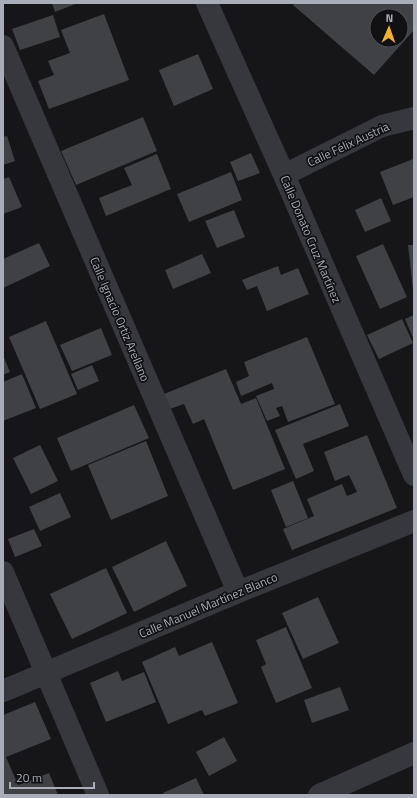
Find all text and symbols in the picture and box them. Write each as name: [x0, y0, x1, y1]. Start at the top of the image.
north arrow: [369, 8, 409, 48]
text: N: [385, 10, 393, 26]
street label: Calle Félix Austria: [304, 117, 392, 171]
street label: Calle Donato Cruz Martínez: [276, 172, 346, 306]
street label: Calle Ignacio Ortiz Arellano: [85, 254, 155, 384]
street label: Calle Manuel Martínez Blanco: [136, 567, 280, 643]
scale bar: [10, 764, 94, 790]
text: 20 m: [16, 768, 42, 787]

